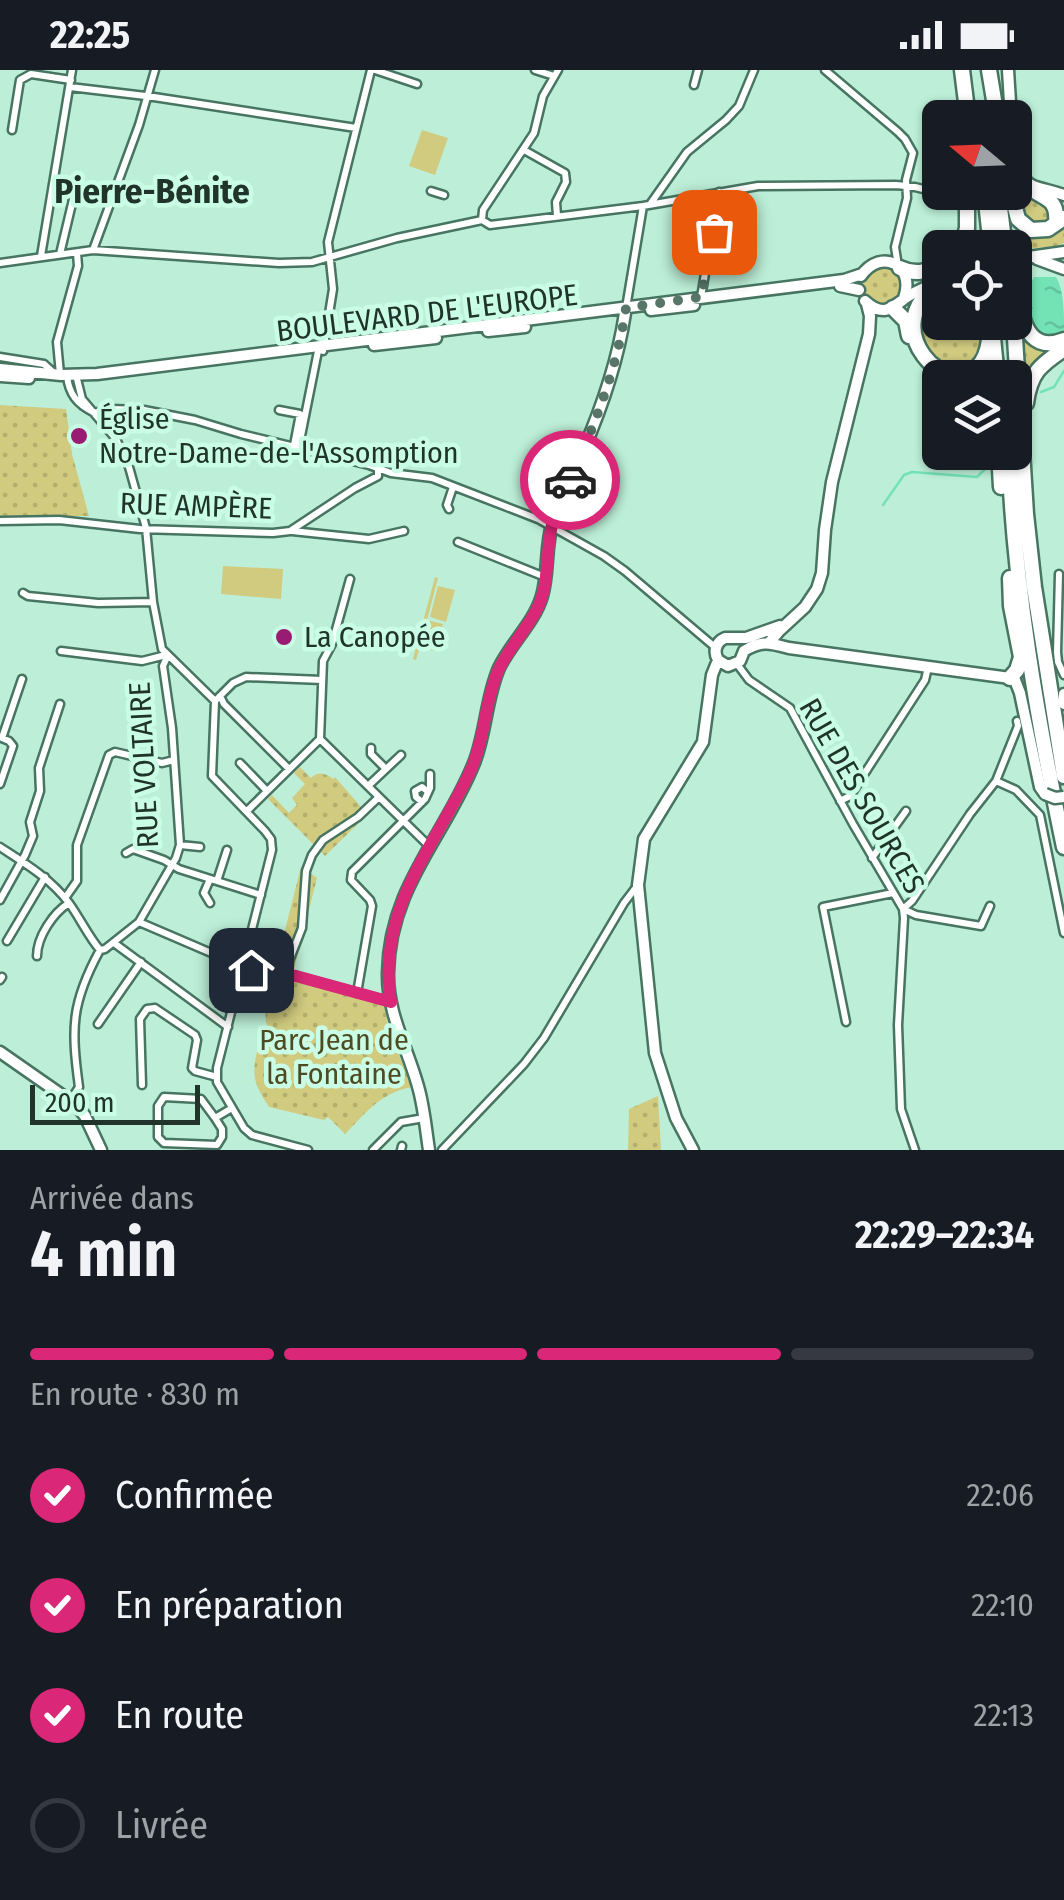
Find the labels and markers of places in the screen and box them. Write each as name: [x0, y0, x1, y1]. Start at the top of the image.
pin: [672, 190, 757, 275]
place label: Église Notre-Dame-de-l'Assomption: [99, 401, 459, 471]
marker: Église Notre-Dame-de-l'Assomption: [68, 425, 90, 447]
place label: La Canopée: [304, 619, 446, 655]
marker: La Canopée: [273, 626, 295, 648]
pin: [209, 928, 294, 1013]

